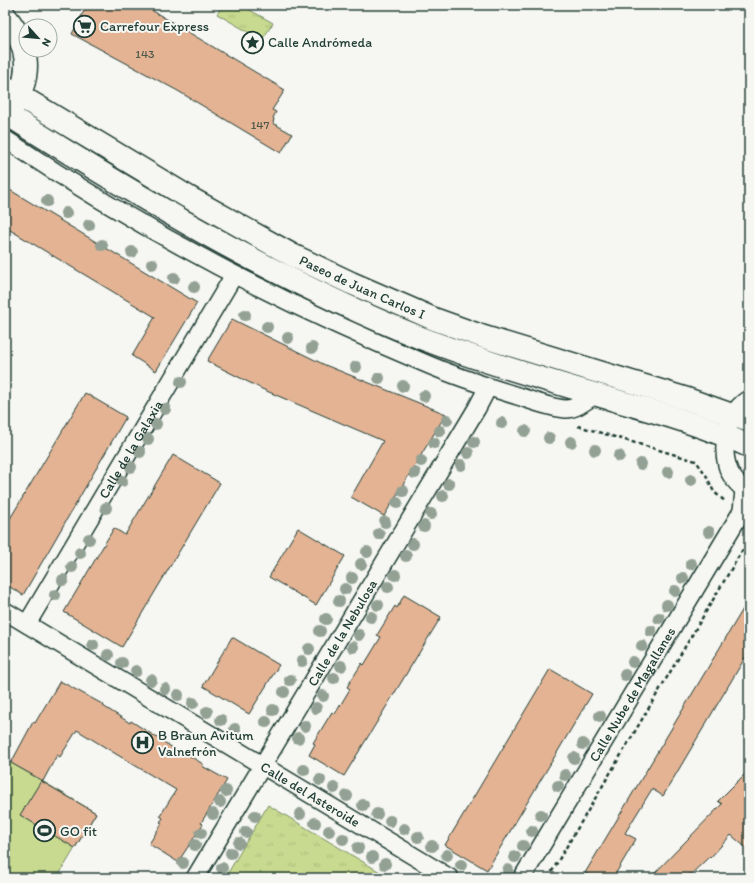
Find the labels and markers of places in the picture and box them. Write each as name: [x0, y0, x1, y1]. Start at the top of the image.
supermarket icon: Carrefour Express: [71, 13, 97, 39]
place label: Carrefour Express: [100, 18, 209, 35]
place icon: Calle Andrómeda: [239, 29, 265, 55]
place label: Calle Andrómeda: [268, 34, 372, 51]
place label: B Braun Avitum Valnefrón: [158, 727, 254, 760]
hospital icon: B Braun Avitum Valnefrón: [129, 730, 155, 756]
sports icon: GO fit: [32, 818, 58, 844]
place label: GO fit: [60, 823, 97, 840]

